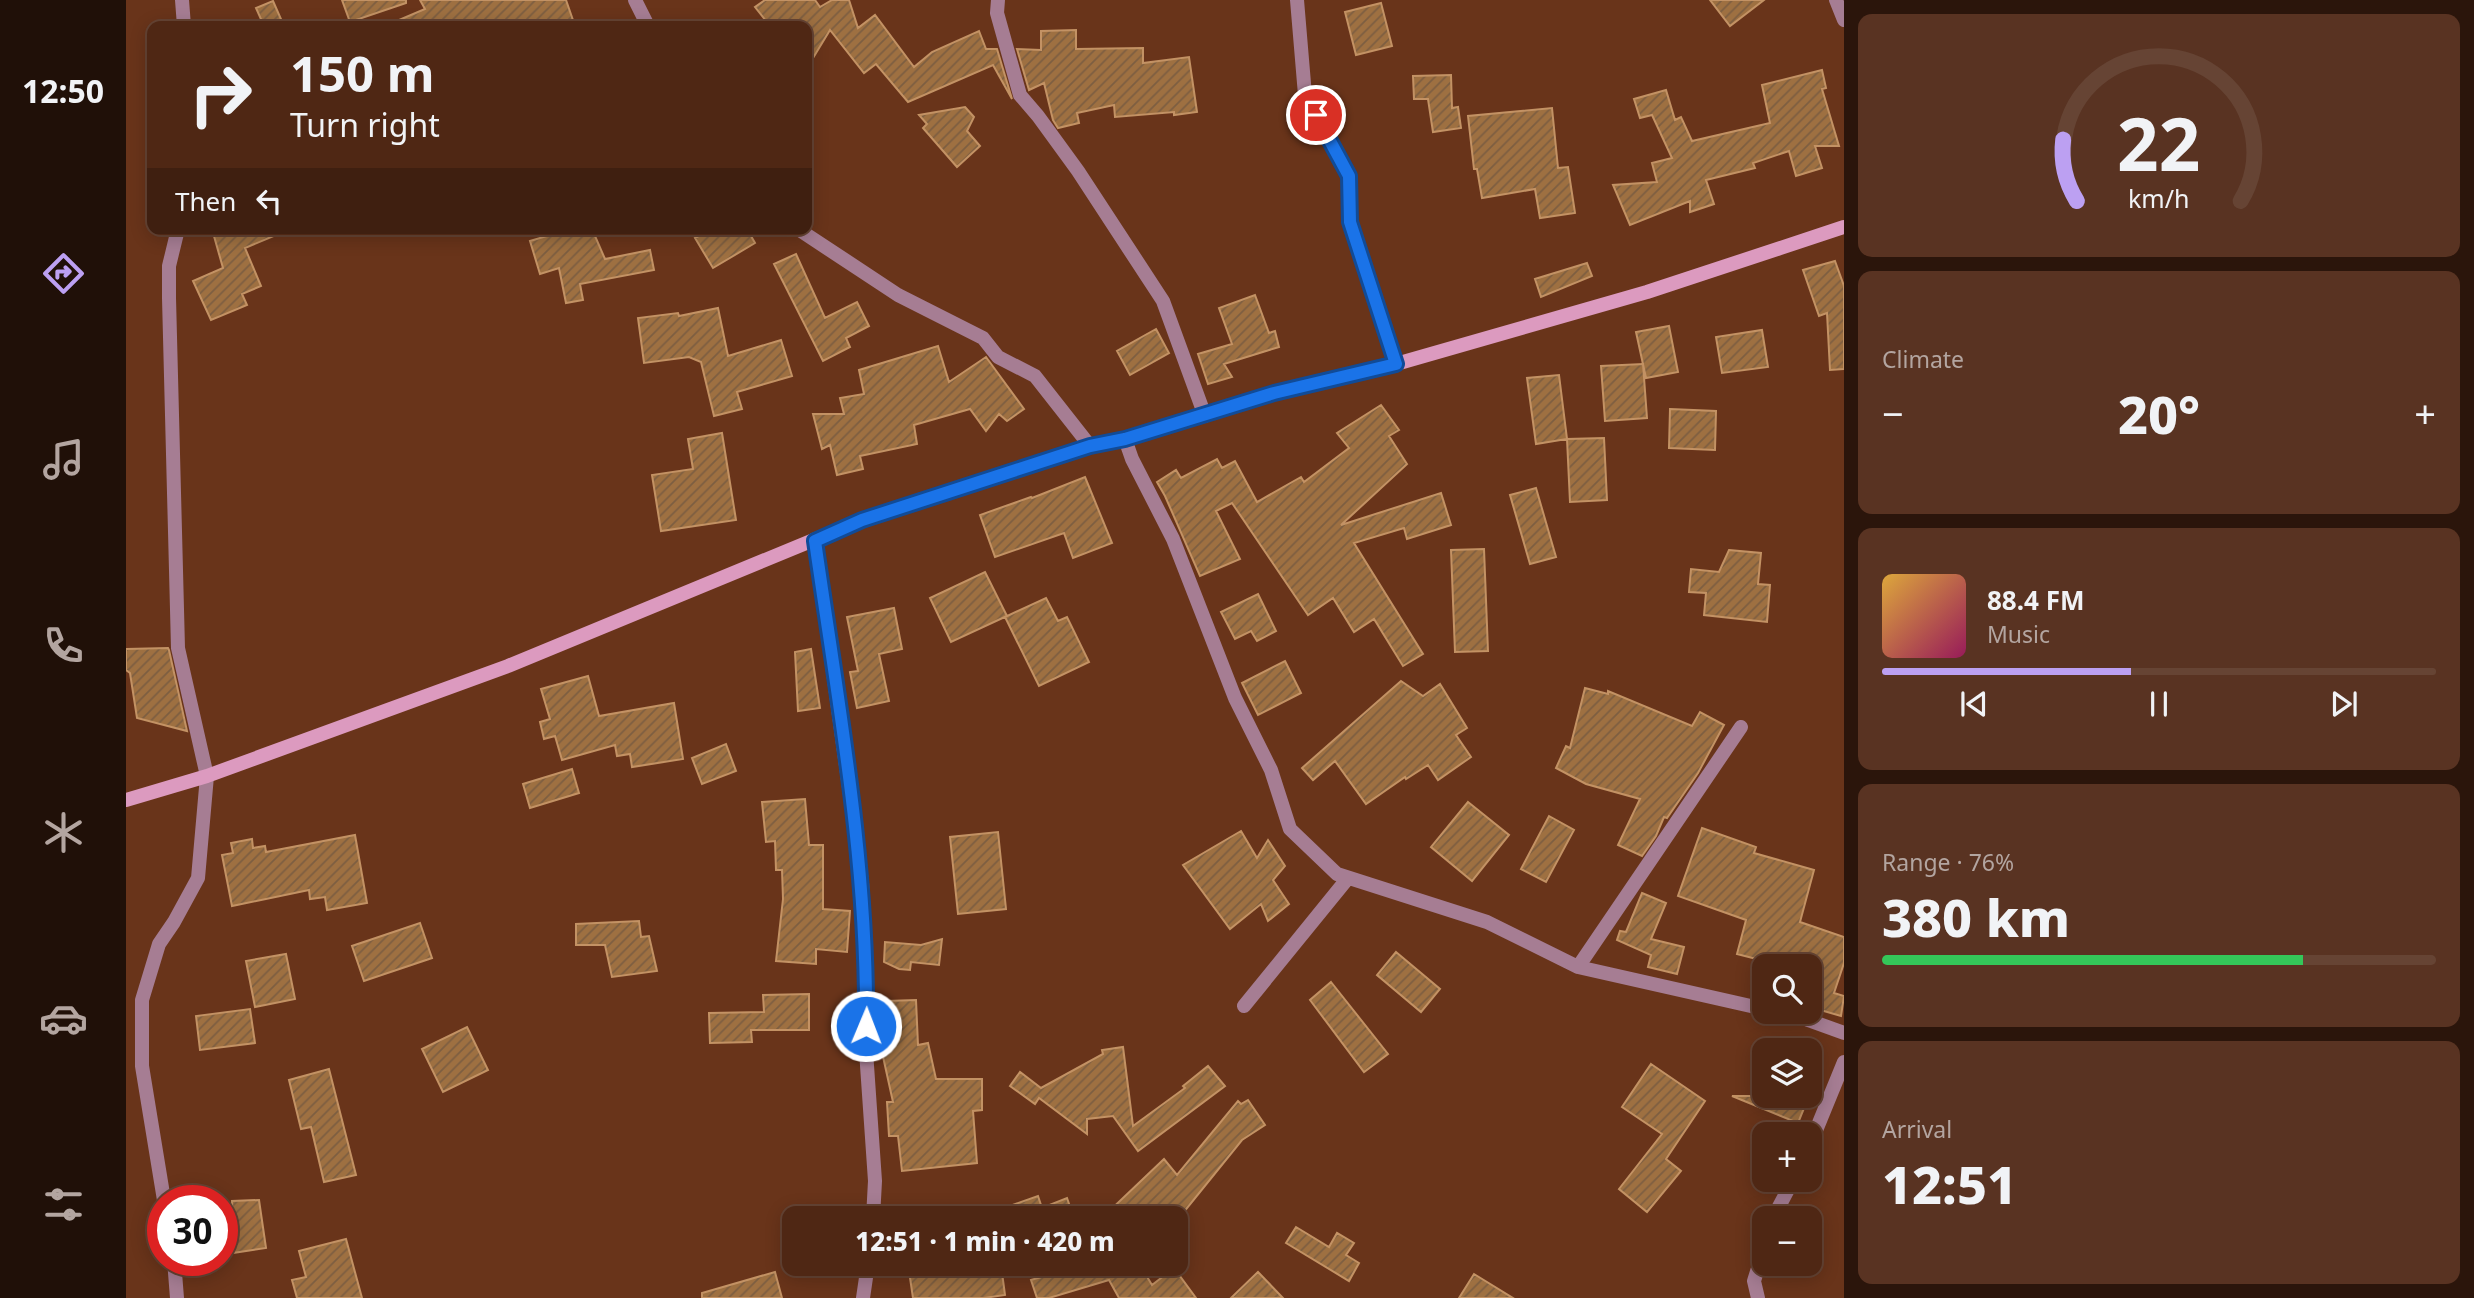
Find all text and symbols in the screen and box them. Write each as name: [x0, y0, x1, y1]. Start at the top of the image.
text: 150 m: [290, 40, 435, 106]
icon: right: [175, 49, 266, 140]
text: 12:50: [22, 69, 104, 112]
pin: [1286, 85, 1346, 145]
text: 22: [2117, 94, 2201, 193]
icon: arrive: [1297, 96, 1335, 134]
text: Turn right: [290, 103, 440, 146]
text: km/h: [2128, 181, 2190, 215]
icon: left: [250, 182, 288, 220]
text: Then: [175, 183, 236, 219]
icon: directions: [39, 249, 88, 298]
text: Climate: [1882, 343, 1964, 375]
text: 20°: [2118, 378, 2200, 449]
text: −: [1882, 387, 1904, 439]
text: +: [2414, 387, 2436, 439]
icon: music: [39, 435, 88, 484]
text: 88.4 FM: [1987, 582, 2084, 618]
text: Music: [1987, 618, 2050, 650]
icon: phone: [39, 621, 88, 670]
icon: previous: [1955, 685, 1993, 723]
icon: pause: [2140, 685, 2178, 723]
icon: next: [2325, 685, 2363, 723]
icon: climate: [39, 808, 88, 857]
text: Range · 76%: [1882, 846, 2014, 878]
text: 380 km: [1882, 881, 2070, 952]
map controls: [1752, 954, 1822, 1276]
button: search: [1752, 954, 1822, 1024]
position arrow: [829, 989, 903, 1063]
icon: car: [39, 994, 88, 1043]
button: layers: [1752, 1038, 1822, 1108]
text: Arrival: [1882, 1113, 1952, 1145]
button: +: [1752, 1122, 1822, 1192]
text: 12:51: [1882, 1148, 2017, 1219]
icon: filters: [39, 1180, 88, 1229]
speed limit sign: 30: [147, 1185, 238, 1276]
button: −: [1752, 1206, 1822, 1276]
text: 12:51 · 1 min · 420 m: [855, 1223, 1115, 1259]

